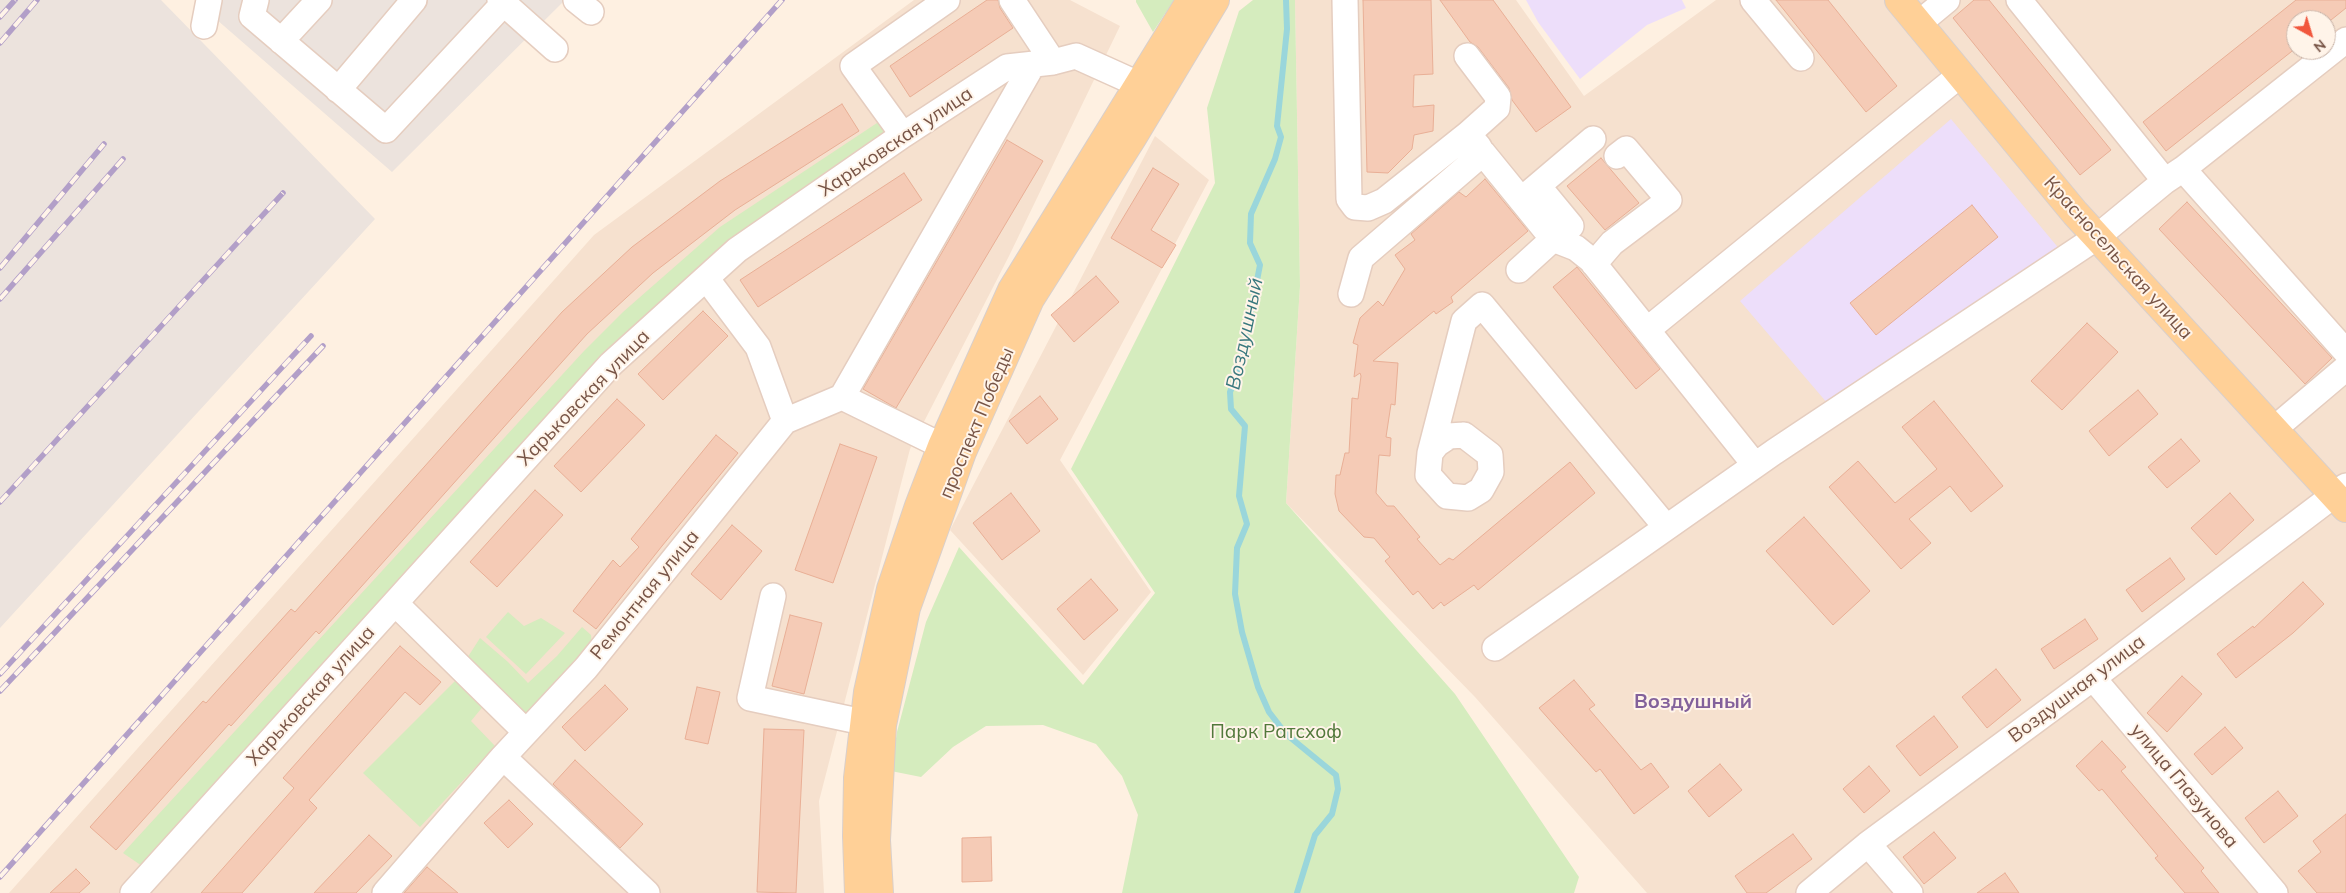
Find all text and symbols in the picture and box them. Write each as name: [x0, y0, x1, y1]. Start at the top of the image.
north arrow: [2286, 10, 2336, 60]
text: N: [2310, 36, 2330, 56]
street label: Харьковская улица: [815, 82, 977, 202]
street label: Красносельская улица: [2039, 172, 2197, 344]
water label: Воздушный: [1221, 276, 1269, 392]
street label: Харьковская улица: [513, 325, 655, 471]
street label: проспект Победы: [935, 344, 1019, 502]
street label: Ремонтная улица: [586, 526, 704, 664]
street label: Харьковская улица: [242, 621, 380, 771]
street label: Воздушная улица: [2004, 630, 2150, 748]
district label: Воздушный: [1634, 690, 1752, 714]
street label: улица Глазунова: [2125, 719, 2243, 853]
park label: Парк Ратсхоф: [1210, 721, 1342, 743]

